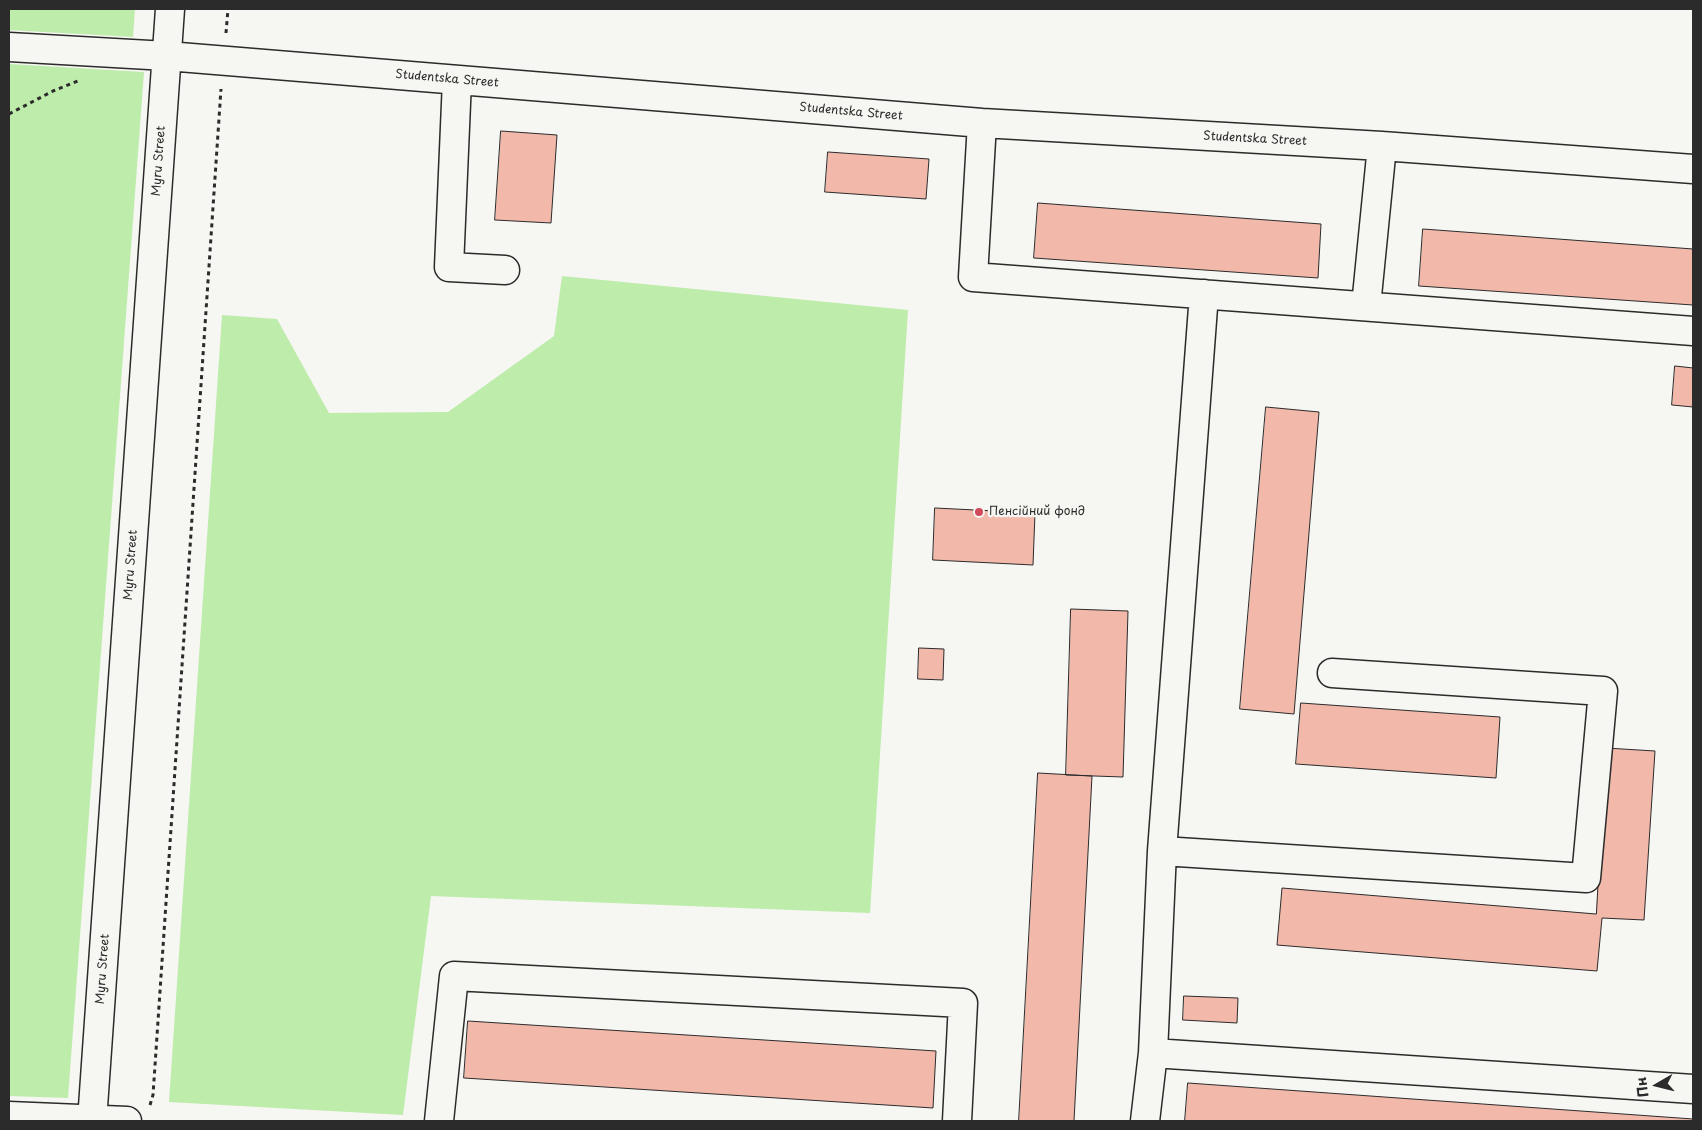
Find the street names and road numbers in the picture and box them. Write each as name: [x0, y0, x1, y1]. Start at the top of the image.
street label: Studentska Street: [395, 67, 499, 91]
street label: Studentska Street: [799, 100, 903, 124]
street label: Myru Street: [149, 125, 169, 197]
street label: Studentska Street: [1203, 129, 1307, 149]
street label: Myru Street: [121, 529, 141, 601]
street label: Myru Street: [93, 933, 113, 1005]

